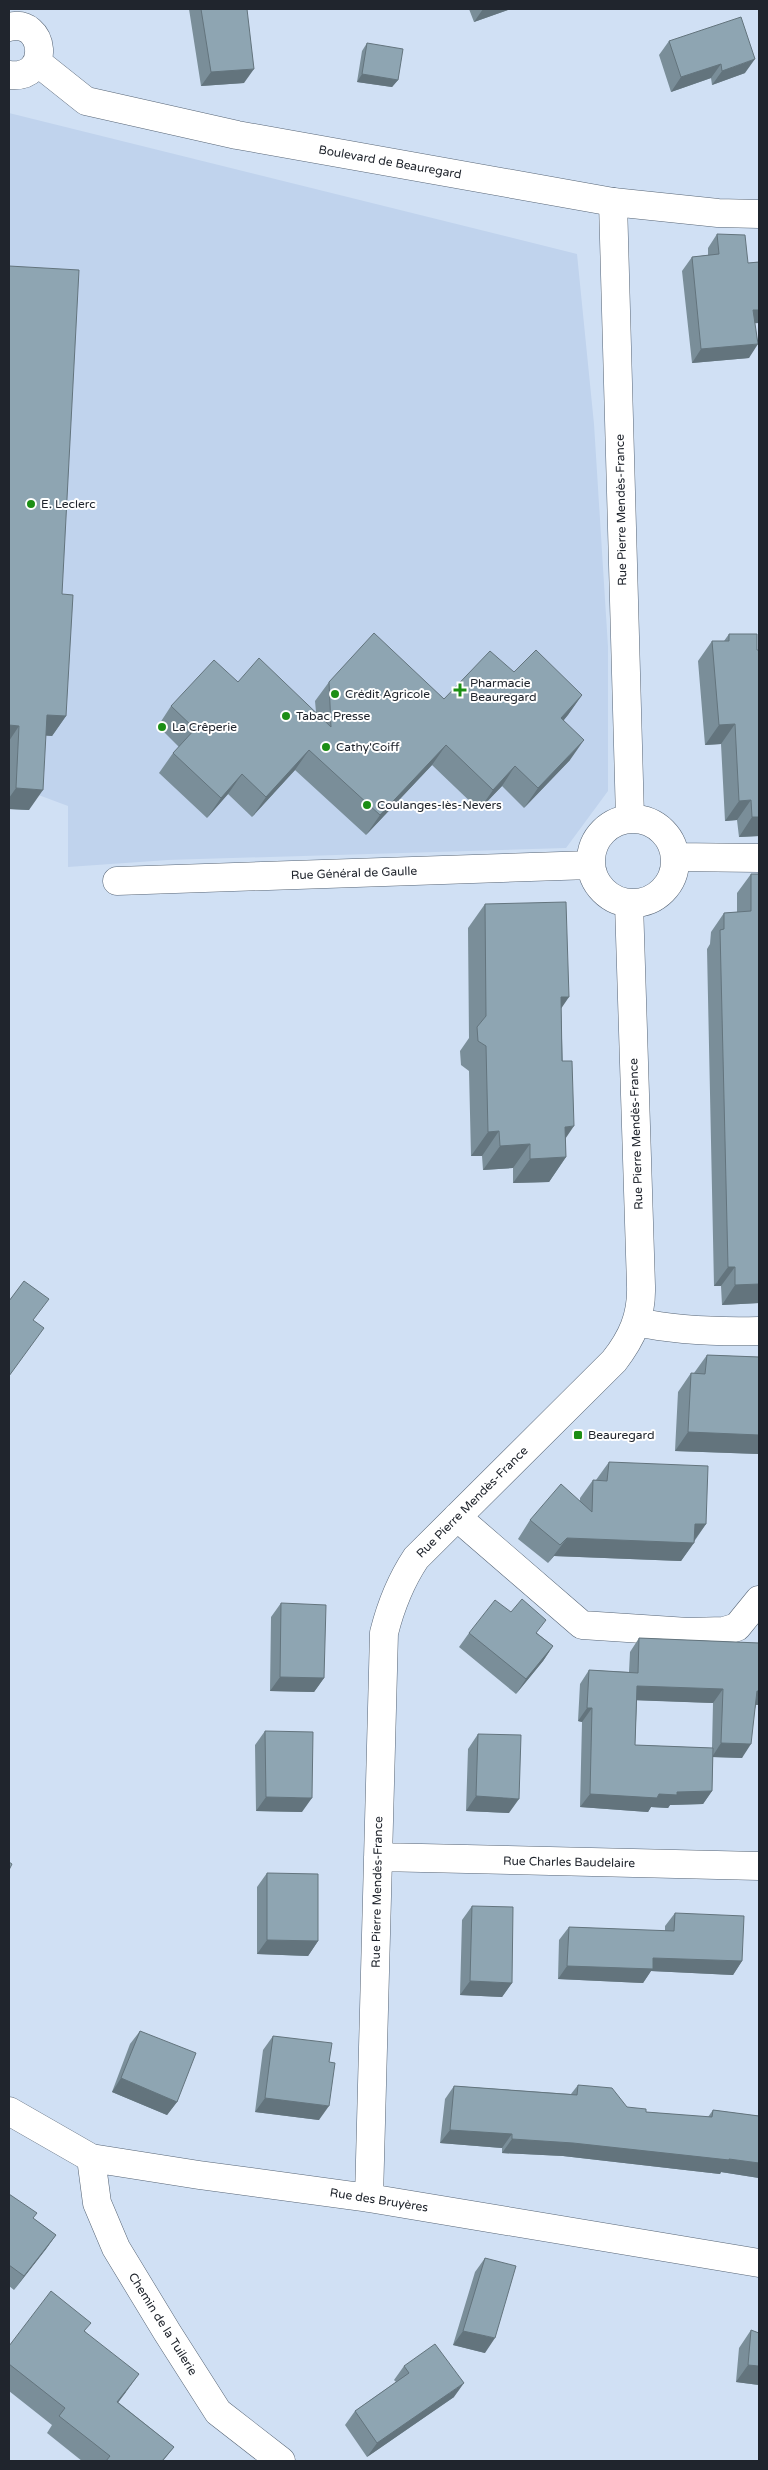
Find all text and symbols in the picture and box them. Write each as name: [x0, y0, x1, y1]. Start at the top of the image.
street label: Boulevard de Beauregard: [317, 143, 463, 181]
street label: Rue Pierre Mendès-France: [613, 434, 629, 586]
place label: E. Leclerc: [41, 497, 96, 511]
marker: E. Leclerc: [25, 498, 37, 510]
place label: Pharmacie Beauregard: [470, 676, 537, 704]
marker: Pharmacie Beauregard: [454, 684, 466, 696]
place label: Crédit Agricole: [345, 687, 430, 701]
marker: Crédit Agricole: [329, 688, 341, 700]
place label: Tabac Presse: [296, 709, 371, 723]
marker: Tabac Presse: [280, 710, 292, 722]
place label: La Crêperie: [172, 720, 237, 734]
marker: La Crêperie: [156, 721, 168, 733]
place label: Cathy'Coiff: [336, 740, 400, 754]
marker: Cathy'Coiff: [320, 741, 332, 753]
place label: Coulanges-lès-Nevers: [377, 798, 502, 812]
marker: Coulanges-lès-Nevers: [361, 799, 373, 811]
street label: Rue Général de Gaulle: [291, 864, 418, 882]
street label: Rue Pierre Mendès-France: [626, 1058, 646, 1210]
place label: Beauregard: [588, 1428, 655, 1442]
marker: Beauregard: [572, 1429, 584, 1441]
street label: Rue Pierre Mendès-France: [413, 1443, 531, 1561]
street label: Rue Pierre Mendès-France: [369, 1816, 385, 1968]
street label: Rue Charles Baudelaire: [503, 1854, 635, 1870]
street label: Rue des Bruyères: [329, 2185, 429, 2215]
street label: Chemin de la Tuilerie: [126, 2270, 200, 2378]

